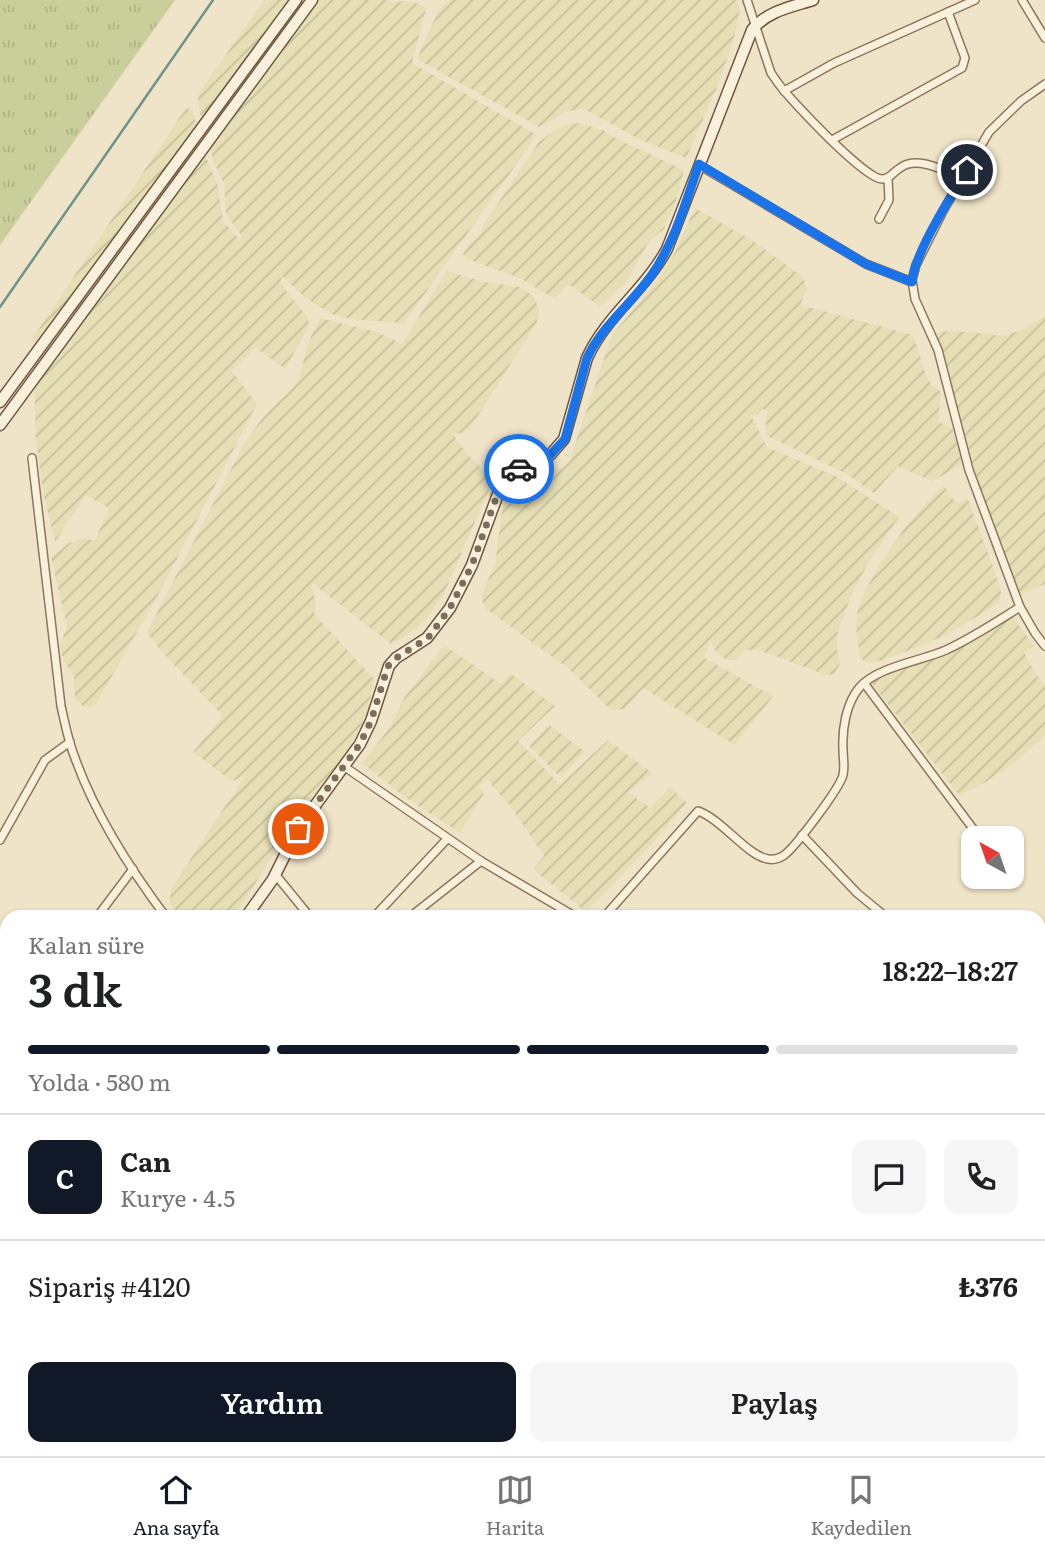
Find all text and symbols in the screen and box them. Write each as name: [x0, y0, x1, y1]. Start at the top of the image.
pin: [937, 140, 997, 200]
icon: home: [948, 151, 986, 189]
courier: [484, 434, 554, 504]
icon: car: [500, 450, 538, 488]
pin: [268, 799, 328, 859]
icon: bag: [279, 810, 317, 848]
north arrow: [961, 826, 1024, 889]
map controls: [961, 826, 1024, 889]
text: Kalan süre: [28, 927, 145, 961]
text: 18:22–18:27: [883, 950, 1018, 989]
text: 3 dk: [28, 953, 122, 1021]
text: Yolda · 580 m: [28, 1064, 171, 1098]
button: chat: [852, 1140, 926, 1214]
button: phone: [944, 1140, 1018, 1214]
text: Can: [120, 1141, 171, 1180]
text: C: [56, 1158, 74, 1197]
text: Kurye · 4.5: [120, 1180, 235, 1214]
text: Sipariş #4120: [28, 1266, 191, 1305]
text: ₺376: [958, 1266, 1018, 1305]
button: Yardım: [28, 1362, 516, 1442]
button: Paylaş: [530, 1362, 1018, 1442]
tab: Ana sayfa: [133, 1471, 219, 1541]
tab: Harita: [486, 1471, 544, 1541]
tab: Kaydedilen: [810, 1471, 912, 1541]

